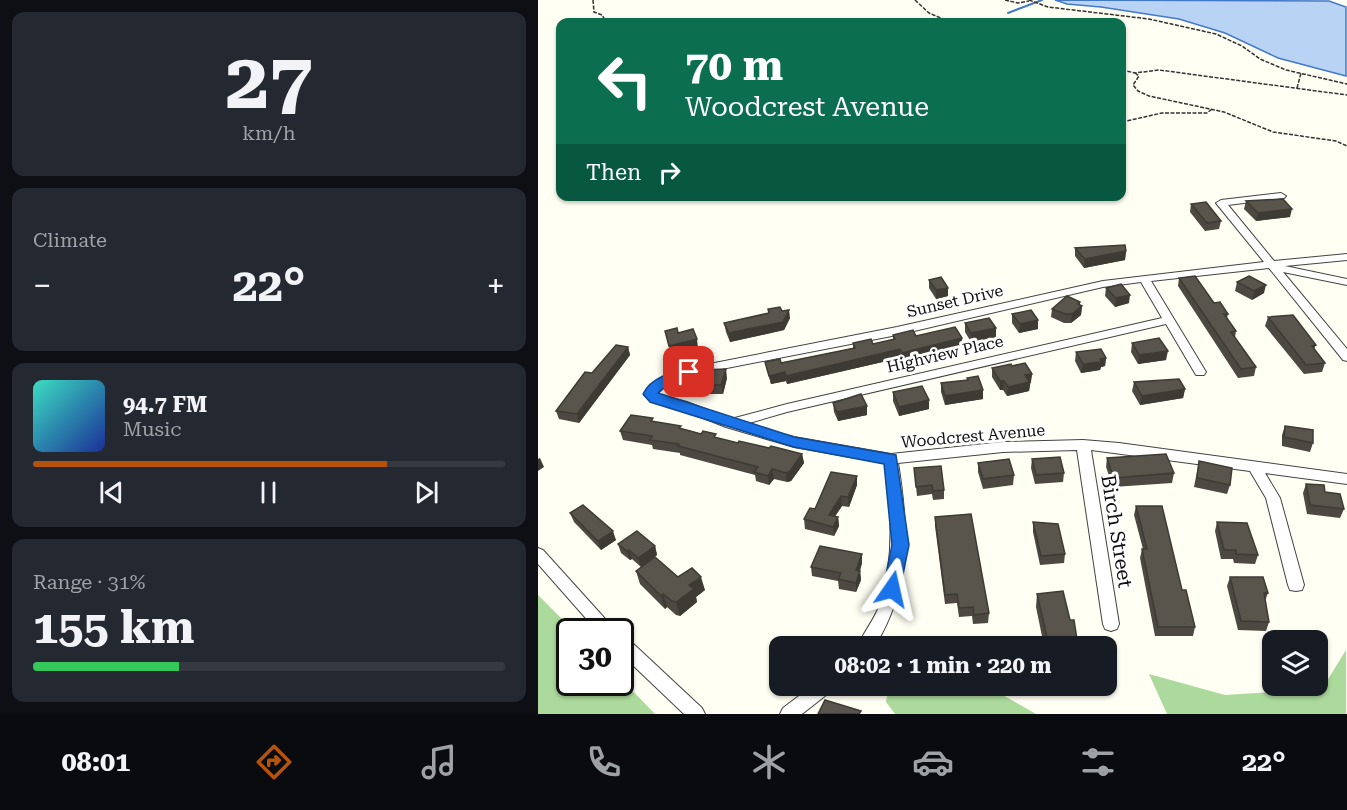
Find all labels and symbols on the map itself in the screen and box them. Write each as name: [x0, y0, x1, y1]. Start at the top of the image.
street label: Sunset Drive: [905, 281, 1005, 321]
street label: Highview Place: [885, 331, 1005, 377]
pin: [663, 346, 714, 397]
street label: Woodcrest Avenue: [900, 420, 1046, 452]
street label: Birch Street: [1096, 473, 1138, 590]
position arrow: [860, 557, 924, 621]
speed limit sign: 30: [556, 618, 634, 696]

